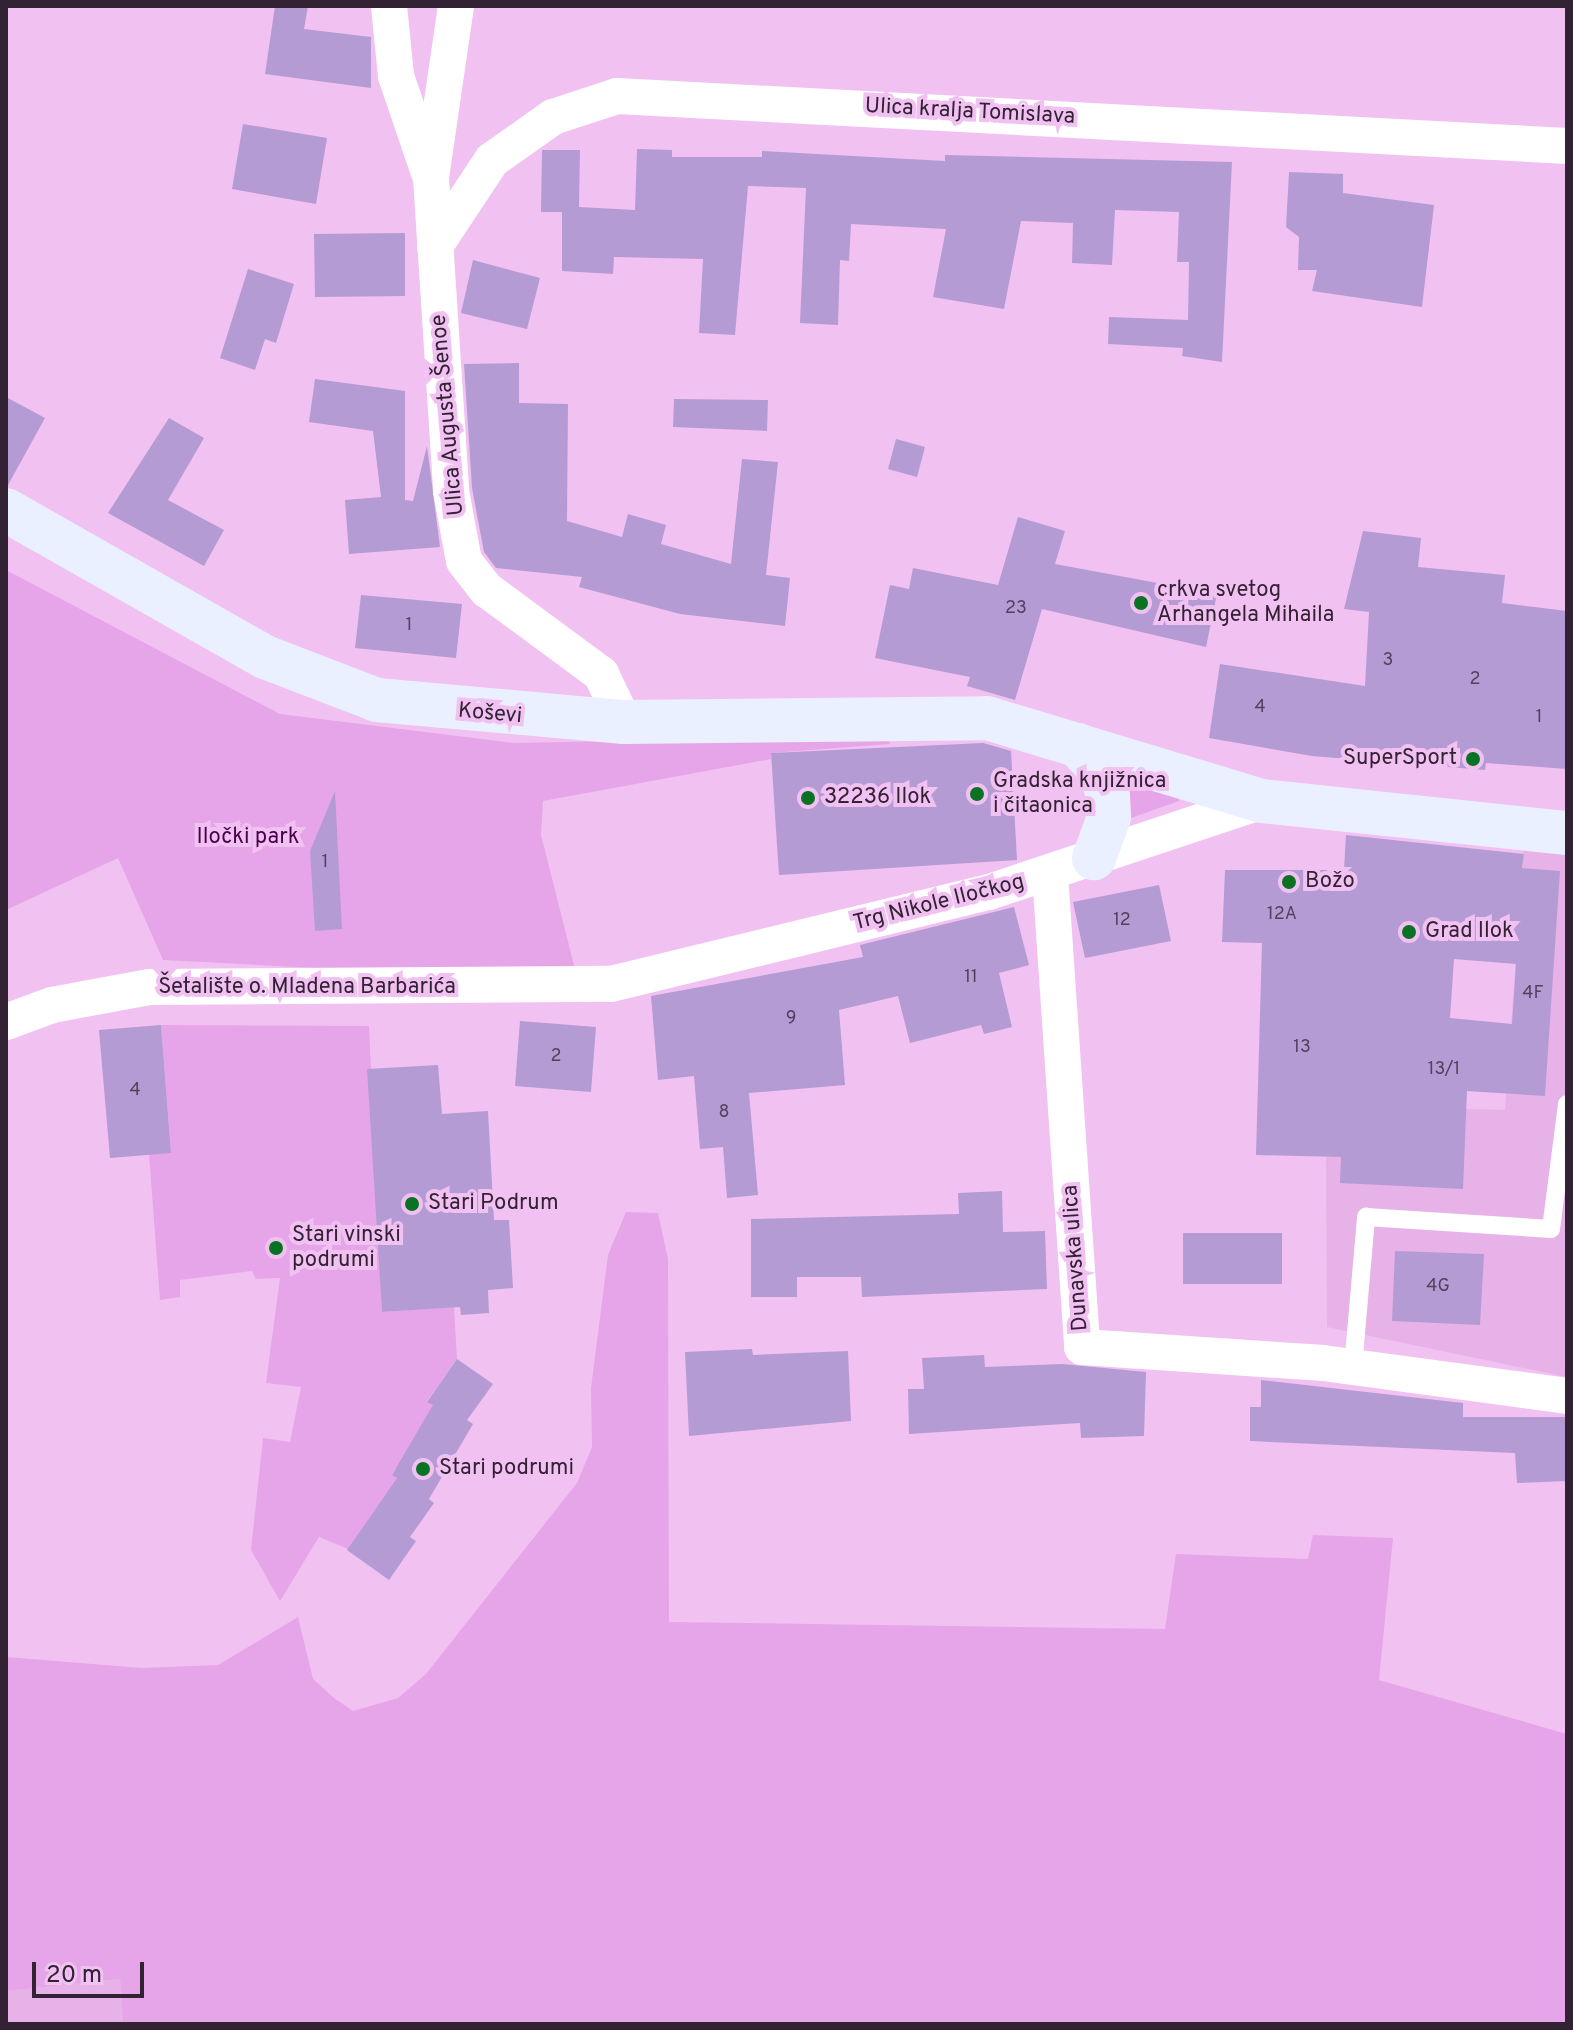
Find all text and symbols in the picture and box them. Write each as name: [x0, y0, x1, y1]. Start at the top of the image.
street label: Ulica kralja Tomislava: [864, 93, 1076, 131]
street label: Ulica Augusta Šenoe: [426, 313, 470, 517]
place label: crkva svetog Arhangela Mihaila: [1157, 577, 1334, 628]
marker: crkva svetog Arhangela Mihaila: [1132, 594, 1150, 612]
house number: 23: [1005, 598, 1027, 620]
house number: 1: [406, 615, 412, 637]
house number: 3: [1383, 650, 1393, 672]
house number: 2: [1469, 669, 1481, 691]
house number: 4: [1254, 697, 1266, 719]
street label: Koševi: [457, 698, 523, 730]
house number: 1: [1536, 707, 1542, 729]
place label: SuperSport: [1343, 746, 1457, 772]
marker: SuperSport: [1464, 750, 1482, 768]
place label: Gradska knjižnica i čitaonica: [993, 768, 1166, 820]
place label: 32236 Ilok: [824, 785, 931, 811]
marker: Gradska knjižnica i čitaonica: [968, 785, 986, 803]
marker: 32236 Ilok: [799, 789, 817, 807]
park label: Iločki park: [197, 825, 299, 851]
house number: 1: [322, 852, 328, 874]
street label: Trg Nikole Iločkog: [851, 869, 1027, 937]
place label: Božo: [1305, 869, 1355, 895]
marker: Božo: [1280, 873, 1298, 891]
house number: 12A: [1267, 904, 1297, 926]
house number: 12: [1113, 910, 1131, 932]
place label: Grad Ilok: [1425, 919, 1514, 945]
marker: Grad Ilok: [1400, 923, 1418, 941]
house number: 11: [964, 967, 978, 989]
street label: Šetalište o. Mladena Barbarića: [158, 975, 456, 1001]
house number: 4F: [1522, 983, 1544, 1005]
house number: 9: [786, 1008, 796, 1030]
house number: 13: [1293, 1037, 1311, 1059]
house number: 2: [550, 1046, 562, 1068]
house number: 13/1: [1428, 1059, 1460, 1081]
house number: 4: [129, 1080, 141, 1102]
house number: 8: [719, 1102, 729, 1124]
street label: Dunavska ulica: [1058, 1184, 1094, 1332]
place label: Stari Podrum: [428, 1191, 559, 1217]
marker: Stari Podrum: [403, 1195, 421, 1213]
place label: Stari vinski podrumi: [292, 1222, 401, 1274]
marker: Stari vinski podrumi: [267, 1239, 285, 1257]
house number: 4G: [1426, 1276, 1450, 1298]
place label: Stari podrumi: [439, 1456, 574, 1482]
marker: Stari podrumi: [414, 1460, 432, 1478]
scale bar: [36, 1946, 148, 1996]
text: 20 m: [46, 1961, 102, 1991]

